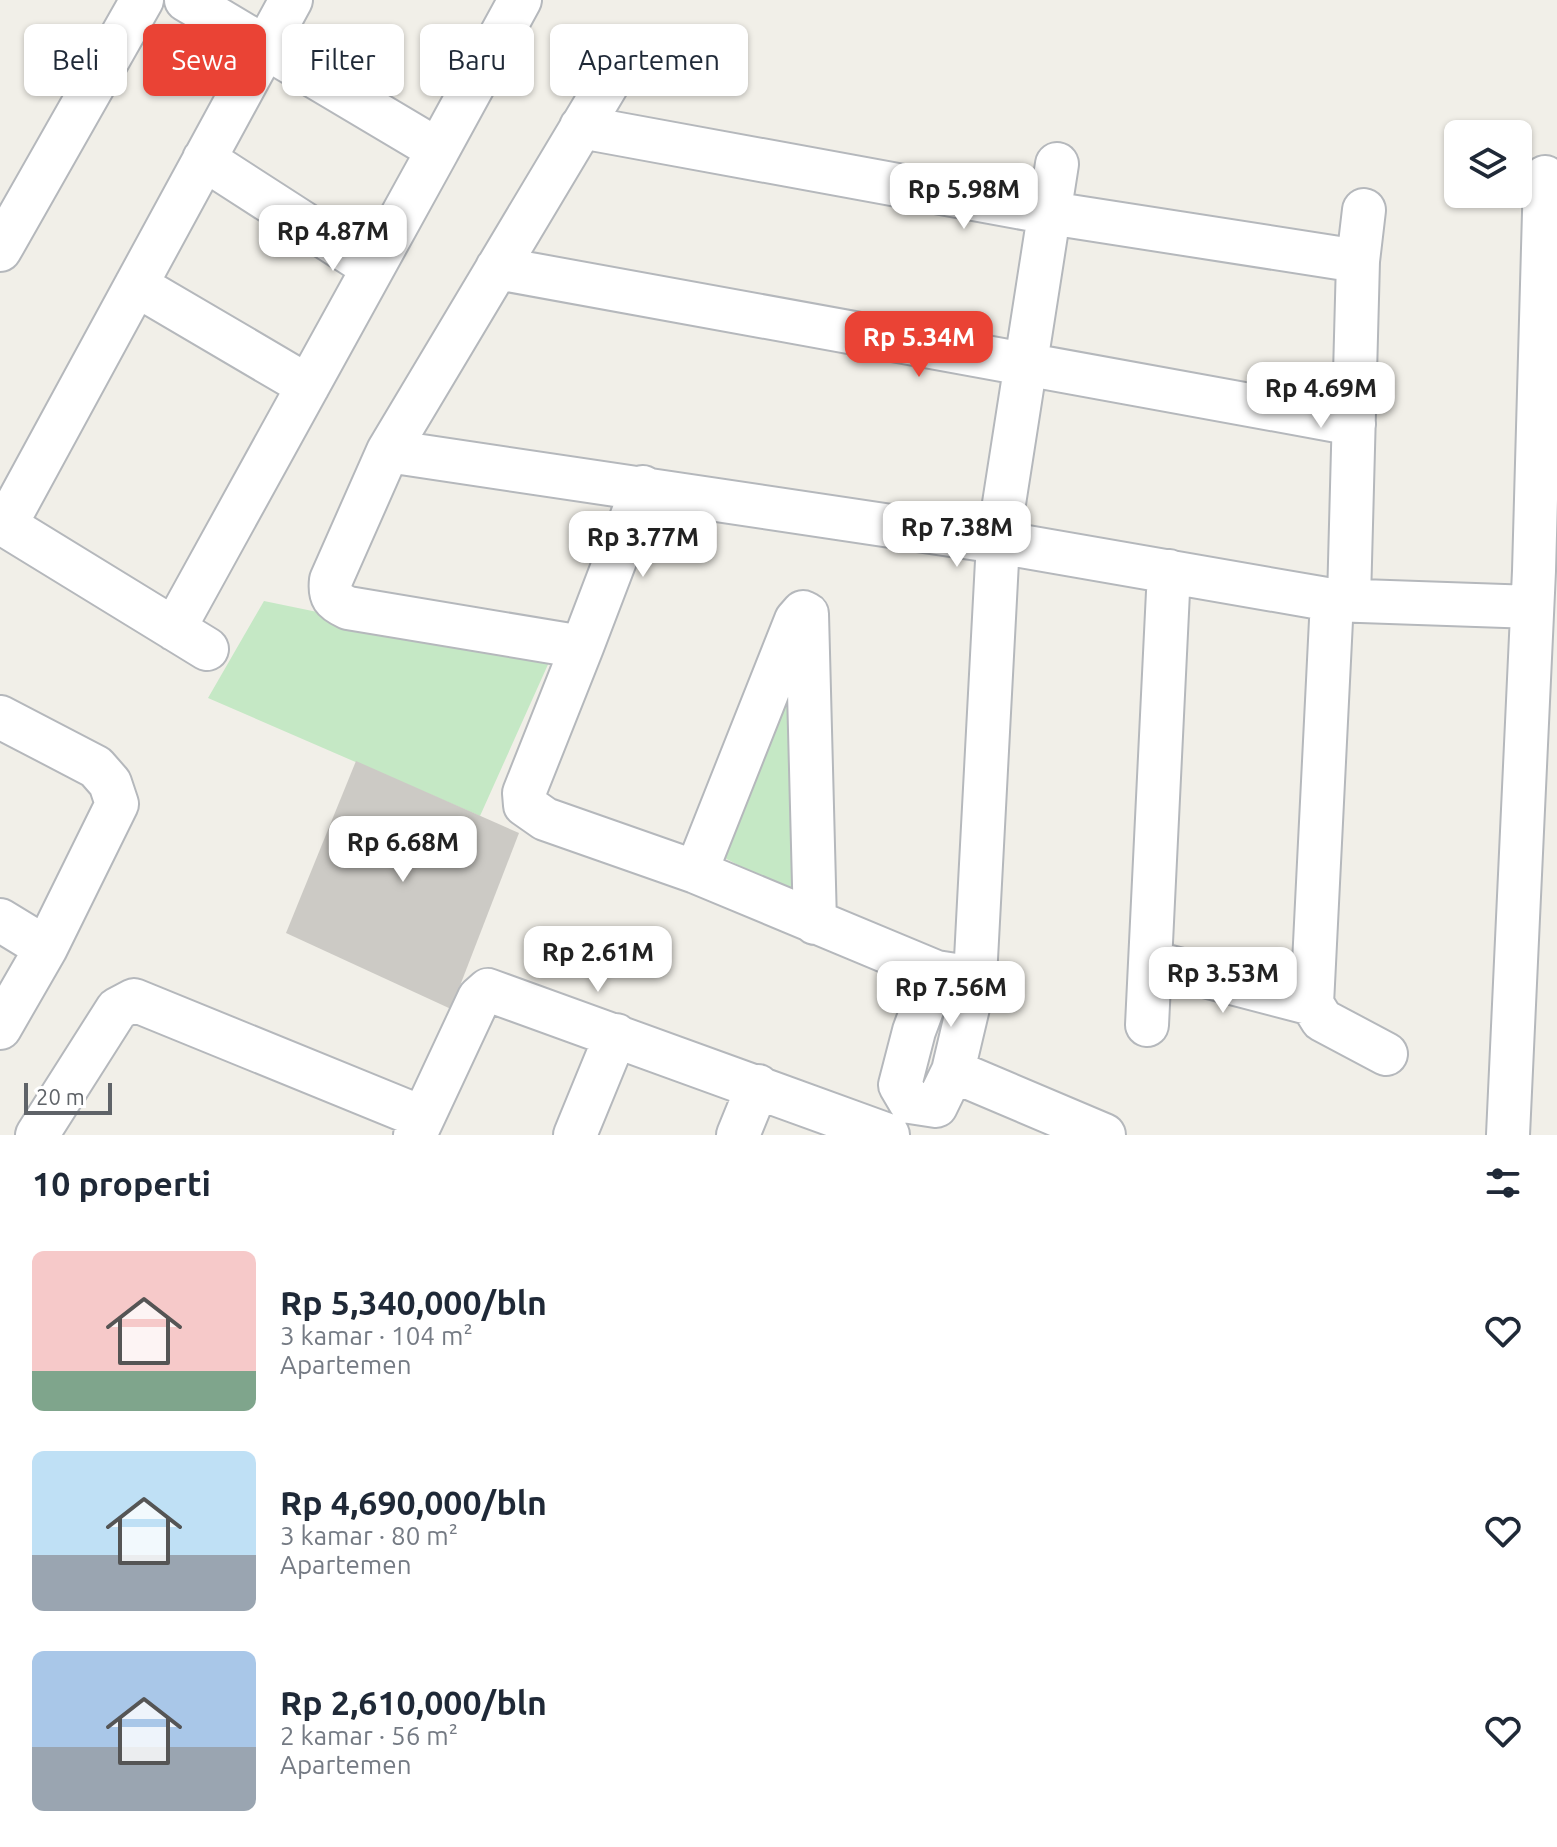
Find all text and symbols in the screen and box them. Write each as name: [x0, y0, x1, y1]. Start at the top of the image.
chip: Beli: [24, 24, 127, 96]
chip: Sewa: [143, 24, 266, 96]
chip: Filter: [282, 24, 404, 96]
chip: Baru: [420, 24, 534, 96]
chip: Apartemen: [550, 24, 748, 96]
map controls: [1444, 120, 1532, 208]
button: layers: [1444, 120, 1532, 208]
pin: Rp 5.98M: [881, 163, 1047, 231]
text: Rp 5.98M: [908, 174, 1020, 203]
pin: Rp 4.87M: [250, 205, 416, 273]
text: Rp 4.87M: [277, 216, 389, 245]
pin: Rp 5.34M: [836, 311, 1002, 379]
text: Rp 5.34M: [863, 322, 975, 351]
pin: Rp 4.69M: [1238, 362, 1404, 430]
text: Rp 4.69M: [1265, 373, 1377, 402]
pin: Rp 7.38M: [874, 501, 1040, 569]
pin: Rp 3.77M: [560, 511, 726, 579]
text: Rp 7.38M: [901, 512, 1013, 541]
text: Rp 3.77M: [587, 522, 699, 551]
pin: Rp 6.68M: [320, 816, 486, 884]
text: Rp 6.68M: [347, 827, 459, 856]
pin: Rp 2.61M: [515, 926, 681, 994]
text: Rp 2.61M: [542, 937, 654, 966]
pin: Rp 3.53M: [1140, 947, 1306, 1015]
text: Rp 3.53M: [1167, 958, 1279, 987]
pin: Rp 7.56M: [868, 961, 1034, 1029]
text: Rp 7.56M: [895, 972, 1007, 1001]
scale bar: [24, 1079, 112, 1115]
text: 20 m: [36, 1084, 85, 1109]
icon: filters: [1481, 1161, 1525, 1205]
text: 10 properti: [32, 1164, 211, 1202]
icon: home: [96, 1283, 192, 1379]
text: Rp 5,340,000/bln: [280, 1283, 547, 1321]
icon: heart: [1481, 1309, 1525, 1353]
text: 3 kamar · 104 m²: [280, 1321, 473, 1350]
text: Apartemen: [280, 1350, 411, 1379]
icon: home: [96, 1483, 192, 1579]
text: Rp 4,690,000/bln: [280, 1483, 547, 1521]
icon: heart: [1481, 1509, 1525, 1553]
text: 3 kamar · 80 m²: [280, 1521, 458, 1550]
text: Apartemen: [280, 1550, 411, 1579]
icon: home: [96, 1683, 192, 1779]
text: Rp 2,610,000/bln: [280, 1683, 547, 1721]
icon: heart: [1481, 1709, 1525, 1753]
text: 2 kamar · 56 m²: [280, 1721, 458, 1750]
text: Apartemen: [280, 1750, 411, 1779]

